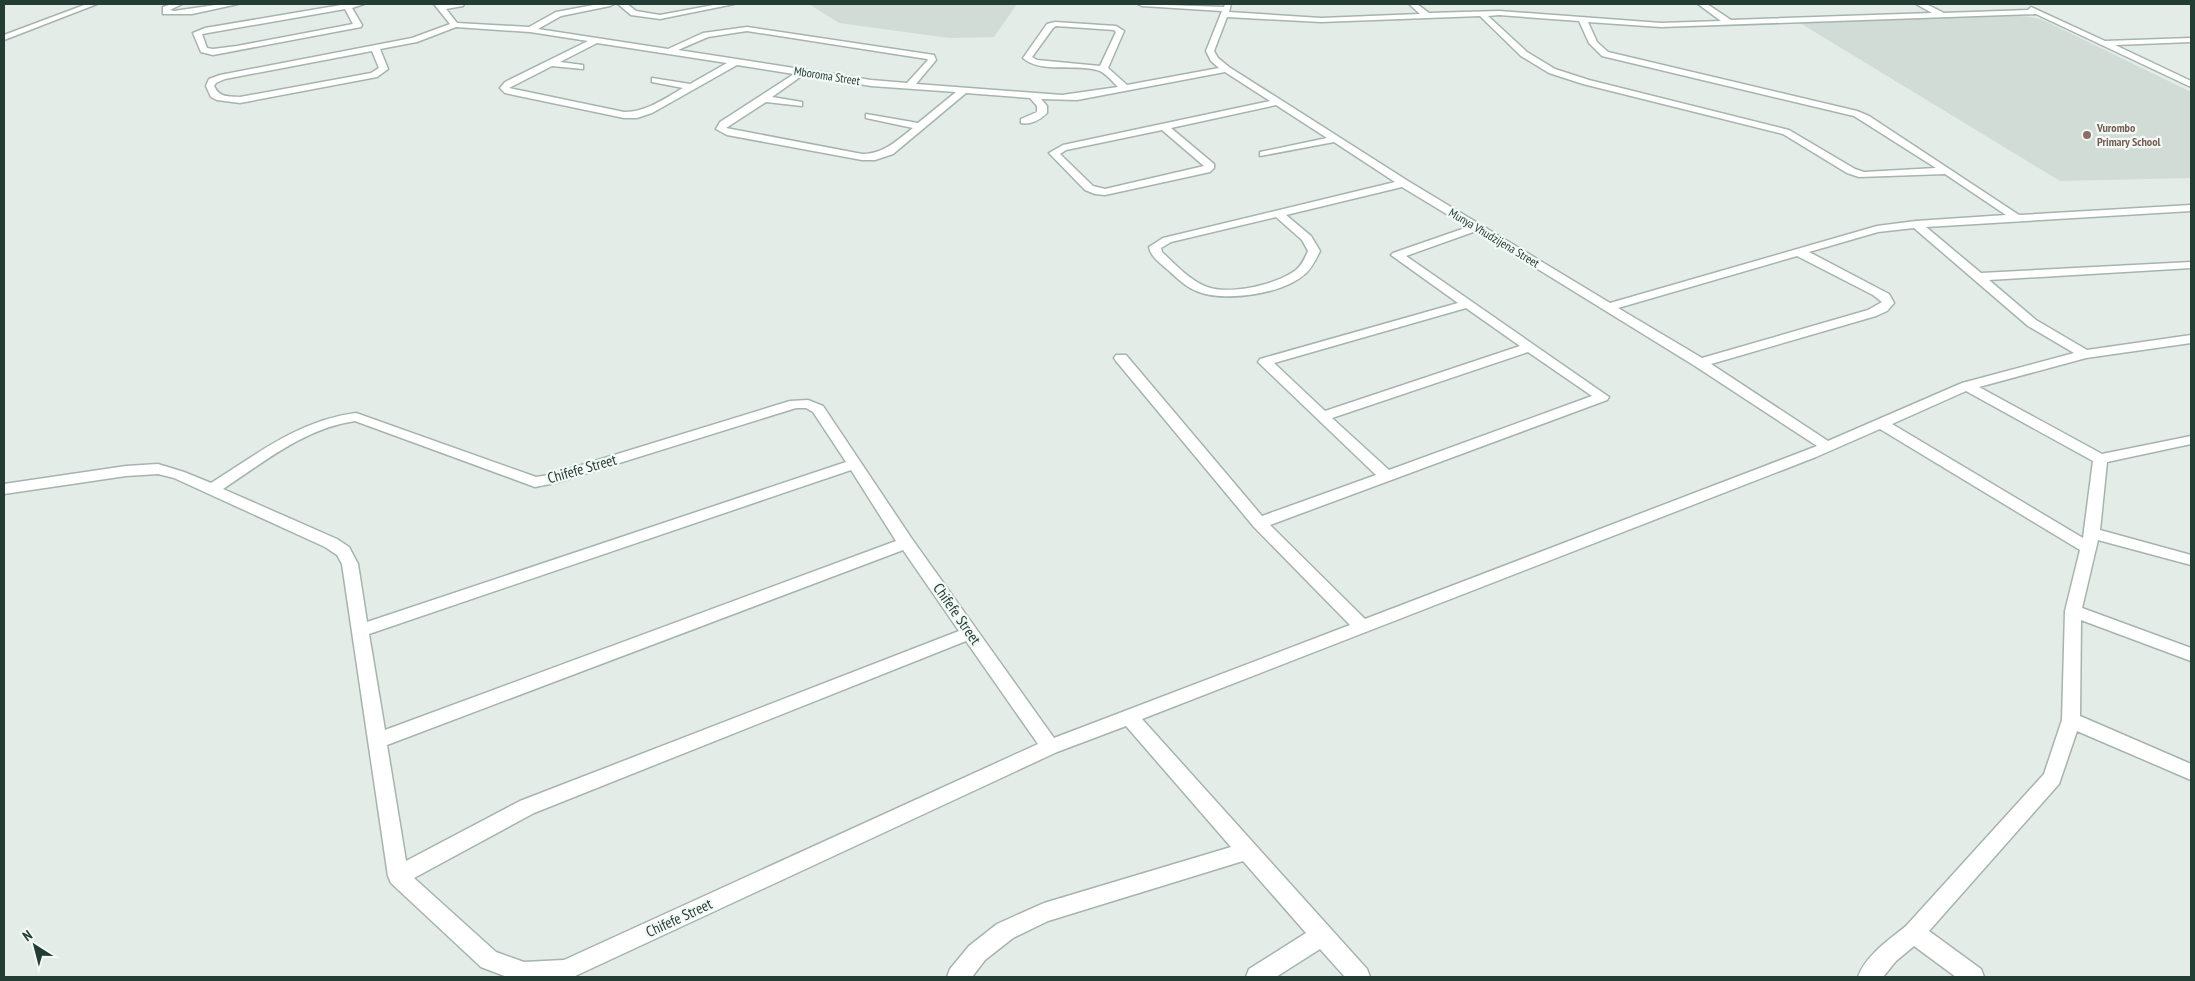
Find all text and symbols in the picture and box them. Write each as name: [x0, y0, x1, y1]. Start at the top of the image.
street label: Mboroma Street: [793, 63, 862, 88]
place label: Vurombo Primary School: [2096, 120, 2161, 149]
marker: Vurombo Primary School: [2081, 129, 2093, 141]
street label: Munya Vhudzijena Street: [1446, 205, 1543, 271]
street label: Chifefe Street: [545, 450, 619, 487]
street label: Chifefe Street: [929, 579, 986, 648]
street label: Chifefe Street: [643, 894, 715, 941]
north arrow: [10, 921, 60, 971]
text: N: [19, 926, 36, 945]

